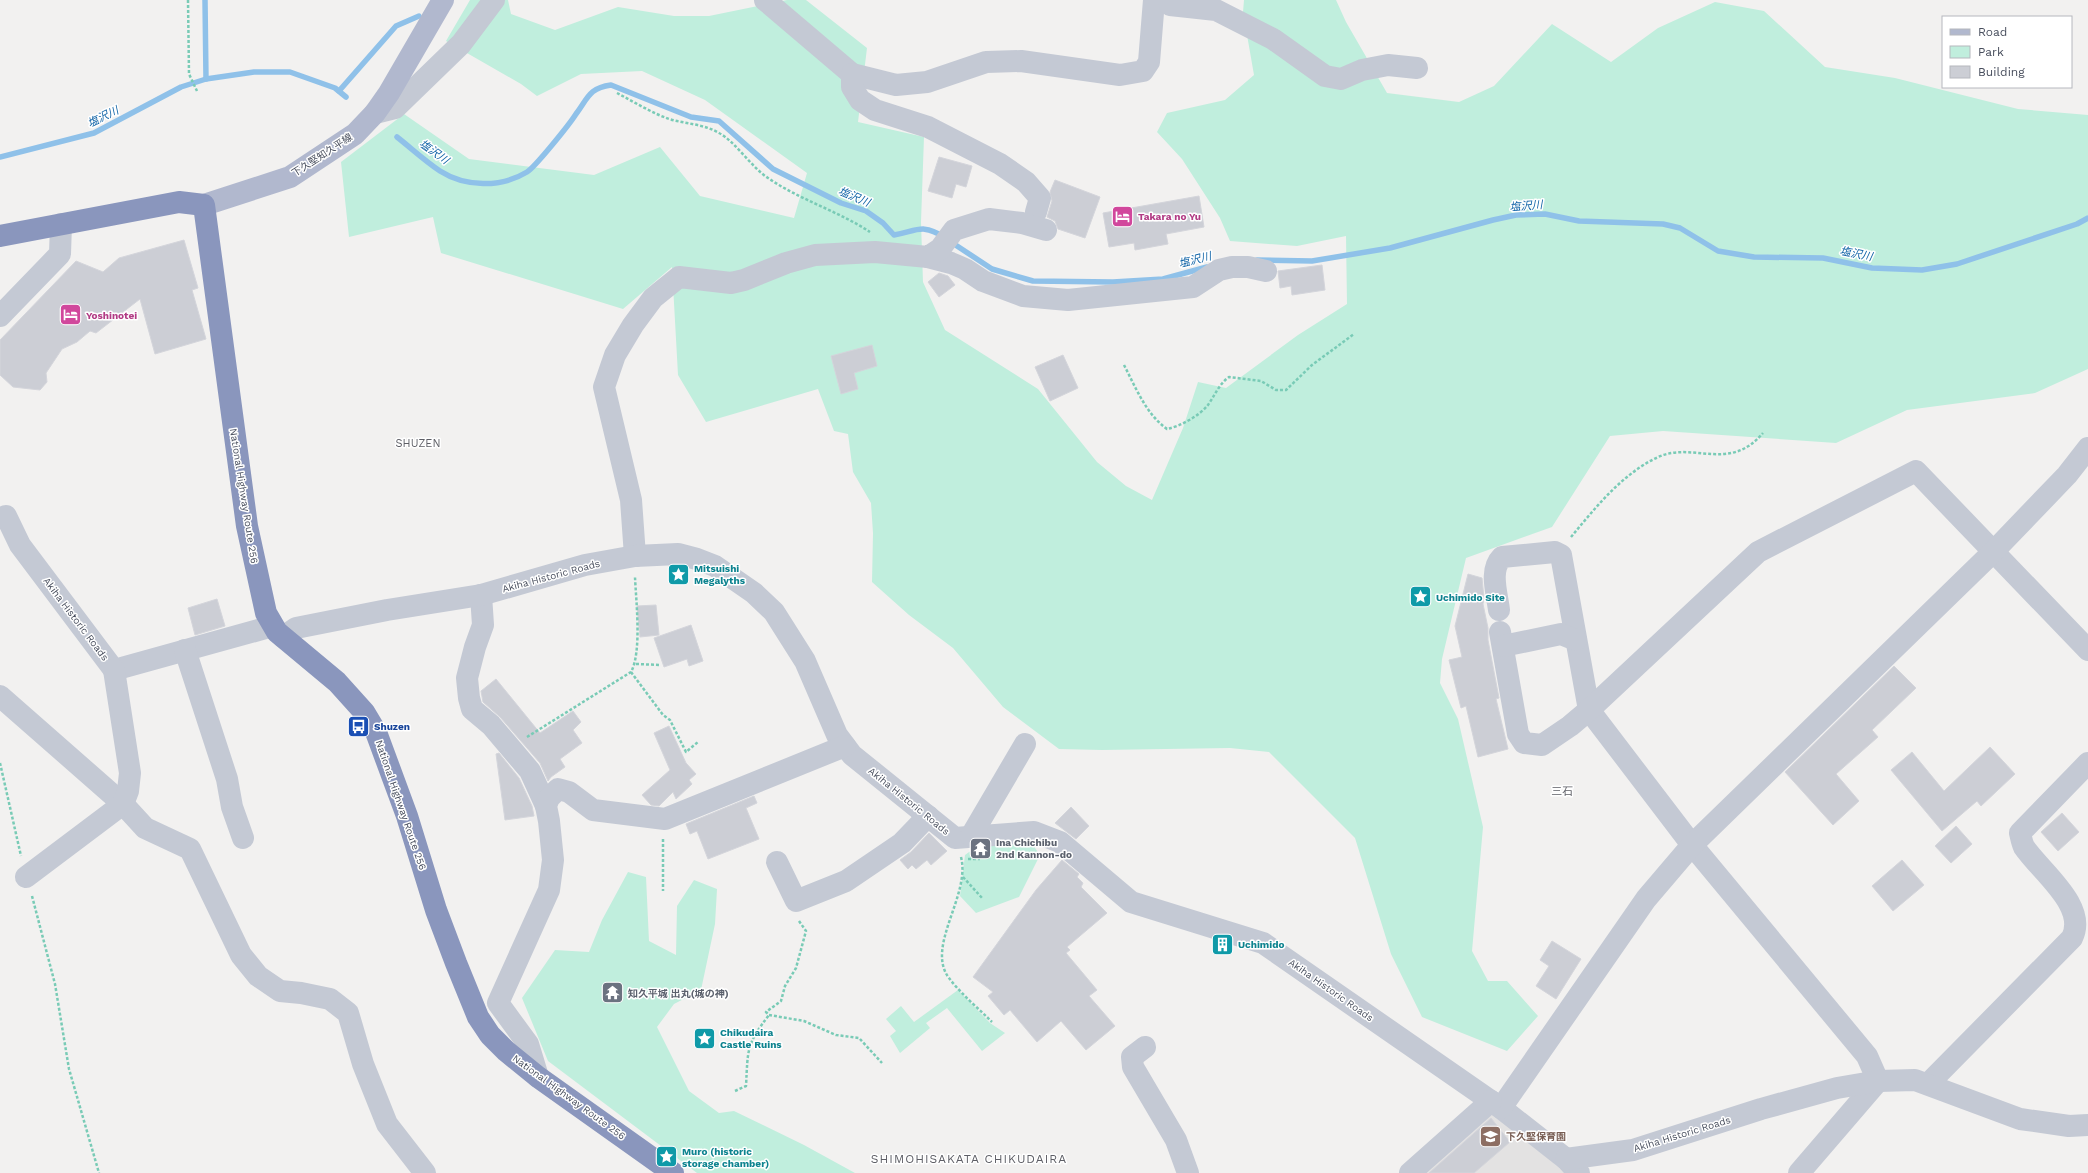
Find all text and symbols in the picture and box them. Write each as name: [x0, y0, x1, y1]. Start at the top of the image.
legend: [1942, 16, 2072, 88]
text: Road: [1978, 25, 2007, 39]
text: Park: [1978, 45, 2004, 59]
text: Building: [1978, 65, 2025, 79]
water label: 塩沢川: [85, 103, 122, 130]
street label: 下久堅知久平線: [290, 131, 354, 179]
water label: 塩沢川: [417, 137, 452, 168]
water label: 塩沢川: [836, 185, 873, 210]
water label: 塩沢川: [1509, 198, 1544, 214]
hotel icon: Takara no Yu: [1109, 203, 1135, 229]
place label: Takara no Yu: [1138, 211, 1201, 222]
water label: 塩沢川: [1839, 244, 1874, 264]
water label: 塩沢川: [1177, 249, 1214, 270]
hotel icon: Yoshinotei: [58, 302, 84, 328]
place label: Yoshinotei: [86, 310, 137, 321]
street label: National Highway Route 256: [228, 428, 260, 564]
district label: SHUZEN: [396, 437, 440, 450]
street label: Akiha Historic Roads: [501, 558, 601, 594]
place icon: Mitsuishi Megalyths: [666, 561, 692, 587]
place label: Mitsuishi Megalyths: [694, 563, 746, 586]
street label: Akiha Historic Roads: [41, 575, 111, 663]
place icon: Uchimido Site: [1407, 584, 1433, 610]
place label: Uchimido Site: [1436, 592, 1505, 603]
bus stop icon: Shuzen: [345, 713, 371, 739]
place label: Shuzen: [374, 721, 410, 732]
street label: National Highway Route 256: [374, 739, 428, 871]
street label: Akiha Historic Roads: [866, 765, 952, 837]
district label: 三石: [1551, 785, 1573, 798]
temple icon: Ina Chichibu 2nd Kannon-do: [968, 835, 994, 861]
place label: Ina Chichibu 2nd Kannon-do: [996, 837, 1072, 860]
building icon: Uchimido: [1209, 931, 1235, 957]
place label: Uchimido: [1238, 939, 1284, 950]
street label: Akiha Historic Roads: [1287, 957, 1375, 1023]
temple icon: 知久平城 出丸(城の神): [599, 980, 625, 1006]
place label: 知久平城 出丸(城の神): [628, 988, 729, 999]
place icon: Chikudaira Castle Ruins: [691, 1025, 717, 1051]
place label: Chikudaira Castle Ruins: [720, 1027, 782, 1050]
street label: National Highway Route 256: [510, 1052, 628, 1142]
street label: Akiha Historic Roads: [1632, 1114, 1732, 1154]
school or university icon: 下久堅保育園: [1478, 1123, 1504, 1149]
place label: 下久堅保育園: [1506, 1131, 1566, 1142]
place icon: Muro (historic storage chamber): [654, 1144, 680, 1170]
place label: Muro (historic storage chamber): [682, 1146, 769, 1169]
district label: SHIMOHISAKATA CHIKUDAIRA: [871, 1152, 1067, 1166]

